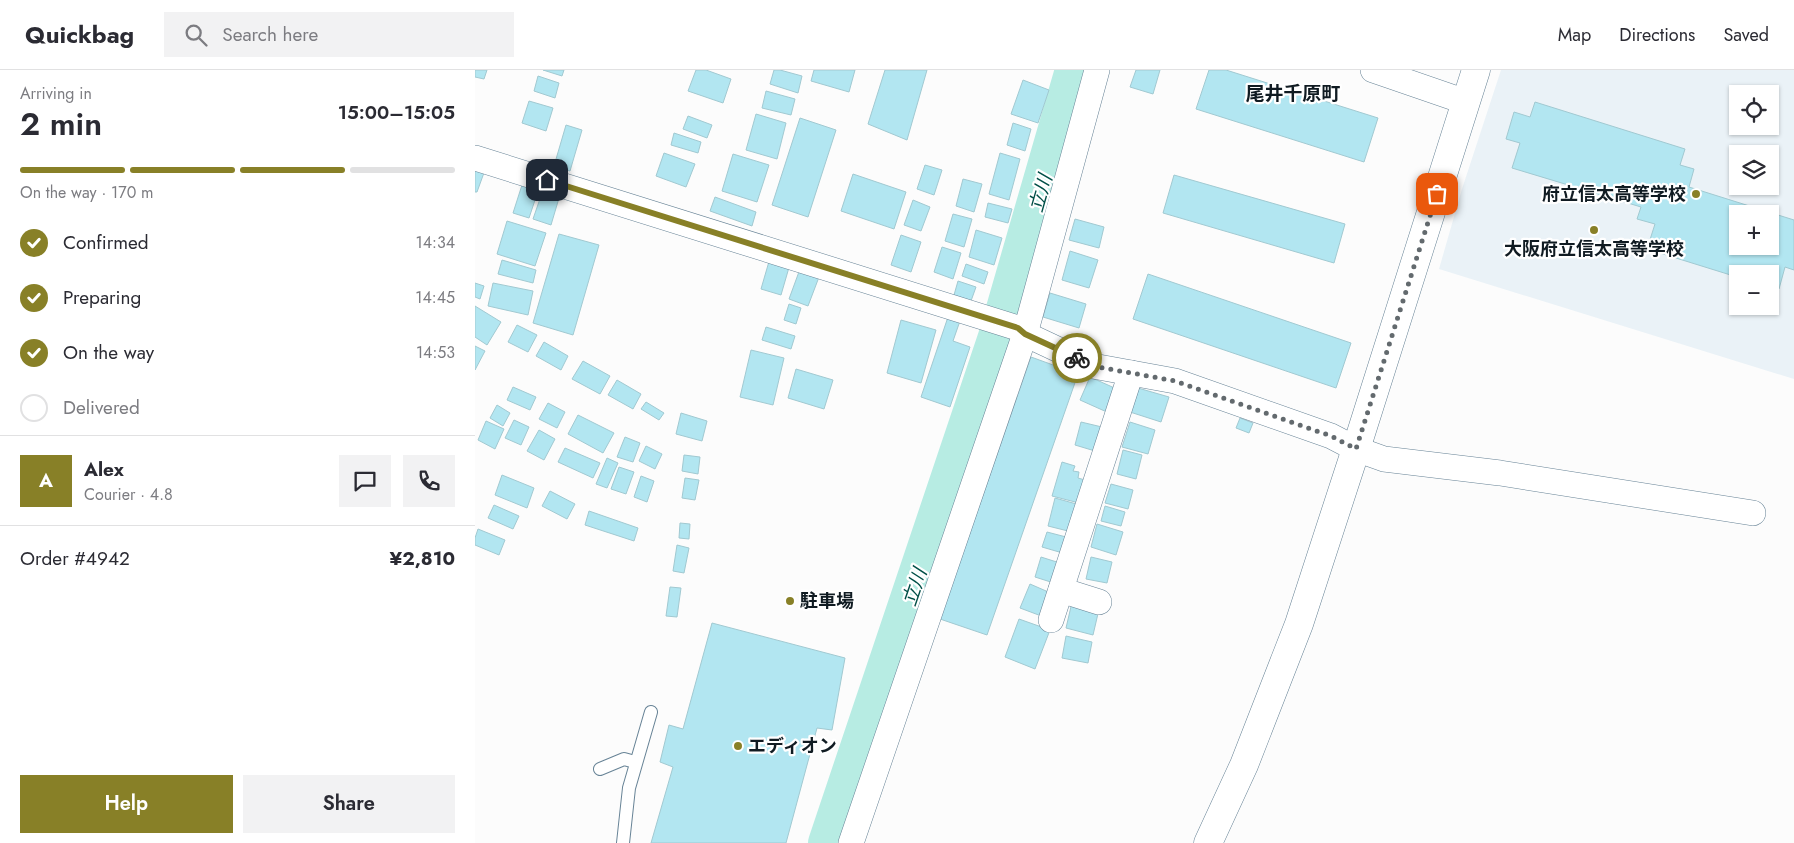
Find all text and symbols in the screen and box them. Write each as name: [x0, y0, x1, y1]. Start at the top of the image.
search box: [164, 12, 514, 57]
text: Quickbag: [25, 17, 134, 52]
icon: search: [182, 21, 210, 49]
text: Search here: [222, 21, 318, 48]
text: Map: [1558, 22, 1591, 48]
text: Directions: [1619, 22, 1695, 48]
text: Saved: [1723, 22, 1769, 48]
district label: 尾井千原町: [1245, 80, 1341, 107]
text: Arriving in: [20, 82, 92, 105]
map controls: [1729, 85, 1779, 315]
button: locate: [1729, 85, 1779, 135]
text: 15:00–15:05: [338, 99, 455, 126]
text: 2 min: [20, 101, 102, 147]
button: layers: [1729, 145, 1779, 195]
pin: [526, 159, 568, 201]
icon: home: [533, 166, 561, 194]
water label: 立川: [1022, 169, 1059, 215]
pin: [1416, 173, 1458, 215]
icon: bag: [1423, 180, 1451, 208]
text: On the way · 170 m: [20, 181, 154, 204]
place label: 府立信太高等学校: [1542, 181, 1686, 207]
marker: 府立信太高等学校: [1690, 188, 1702, 200]
button: +: [1729, 205, 1779, 255]
marker: 大阪府立信太高等学校: [1588, 224, 1600, 236]
icon: check: [20, 229, 48, 257]
text: Confirmed: [63, 229, 149, 256]
text: 14:34: [416, 231, 455, 254]
place label: 大阪府立信太高等学校: [1504, 236, 1684, 262]
button: −: [1729, 265, 1779, 315]
icon: check: [20, 284, 48, 312]
text: Preparing: [63, 284, 141, 311]
text: 14:45: [415, 286, 455, 309]
courier: [1052, 333, 1102, 383]
icon: check: [20, 339, 48, 367]
text: On the way: [63, 339, 154, 366]
text: 14:53: [416, 341, 455, 364]
icon: bike: [1063, 344, 1091, 372]
text: Delivered: [63, 394, 140, 421]
button: chat: [339, 455, 391, 507]
button: phone: [403, 455, 455, 507]
text: Alex: [84, 456, 124, 483]
text: A: [39, 467, 53, 494]
text: Courier · 4.8: [84, 483, 173, 506]
text: Order #4942: [20, 545, 130, 572]
text: ¥2,810: [390, 545, 455, 572]
water label: 立川: [896, 563, 934, 610]
place label: 駐車場: [800, 588, 854, 614]
marker: 駐車場: [784, 595, 796, 607]
place label: エディオン: [748, 733, 837, 759]
marker: エディオン: [732, 740, 744, 752]
button: Help: [20, 775, 233, 833]
button: Share: [243, 775, 455, 833]

